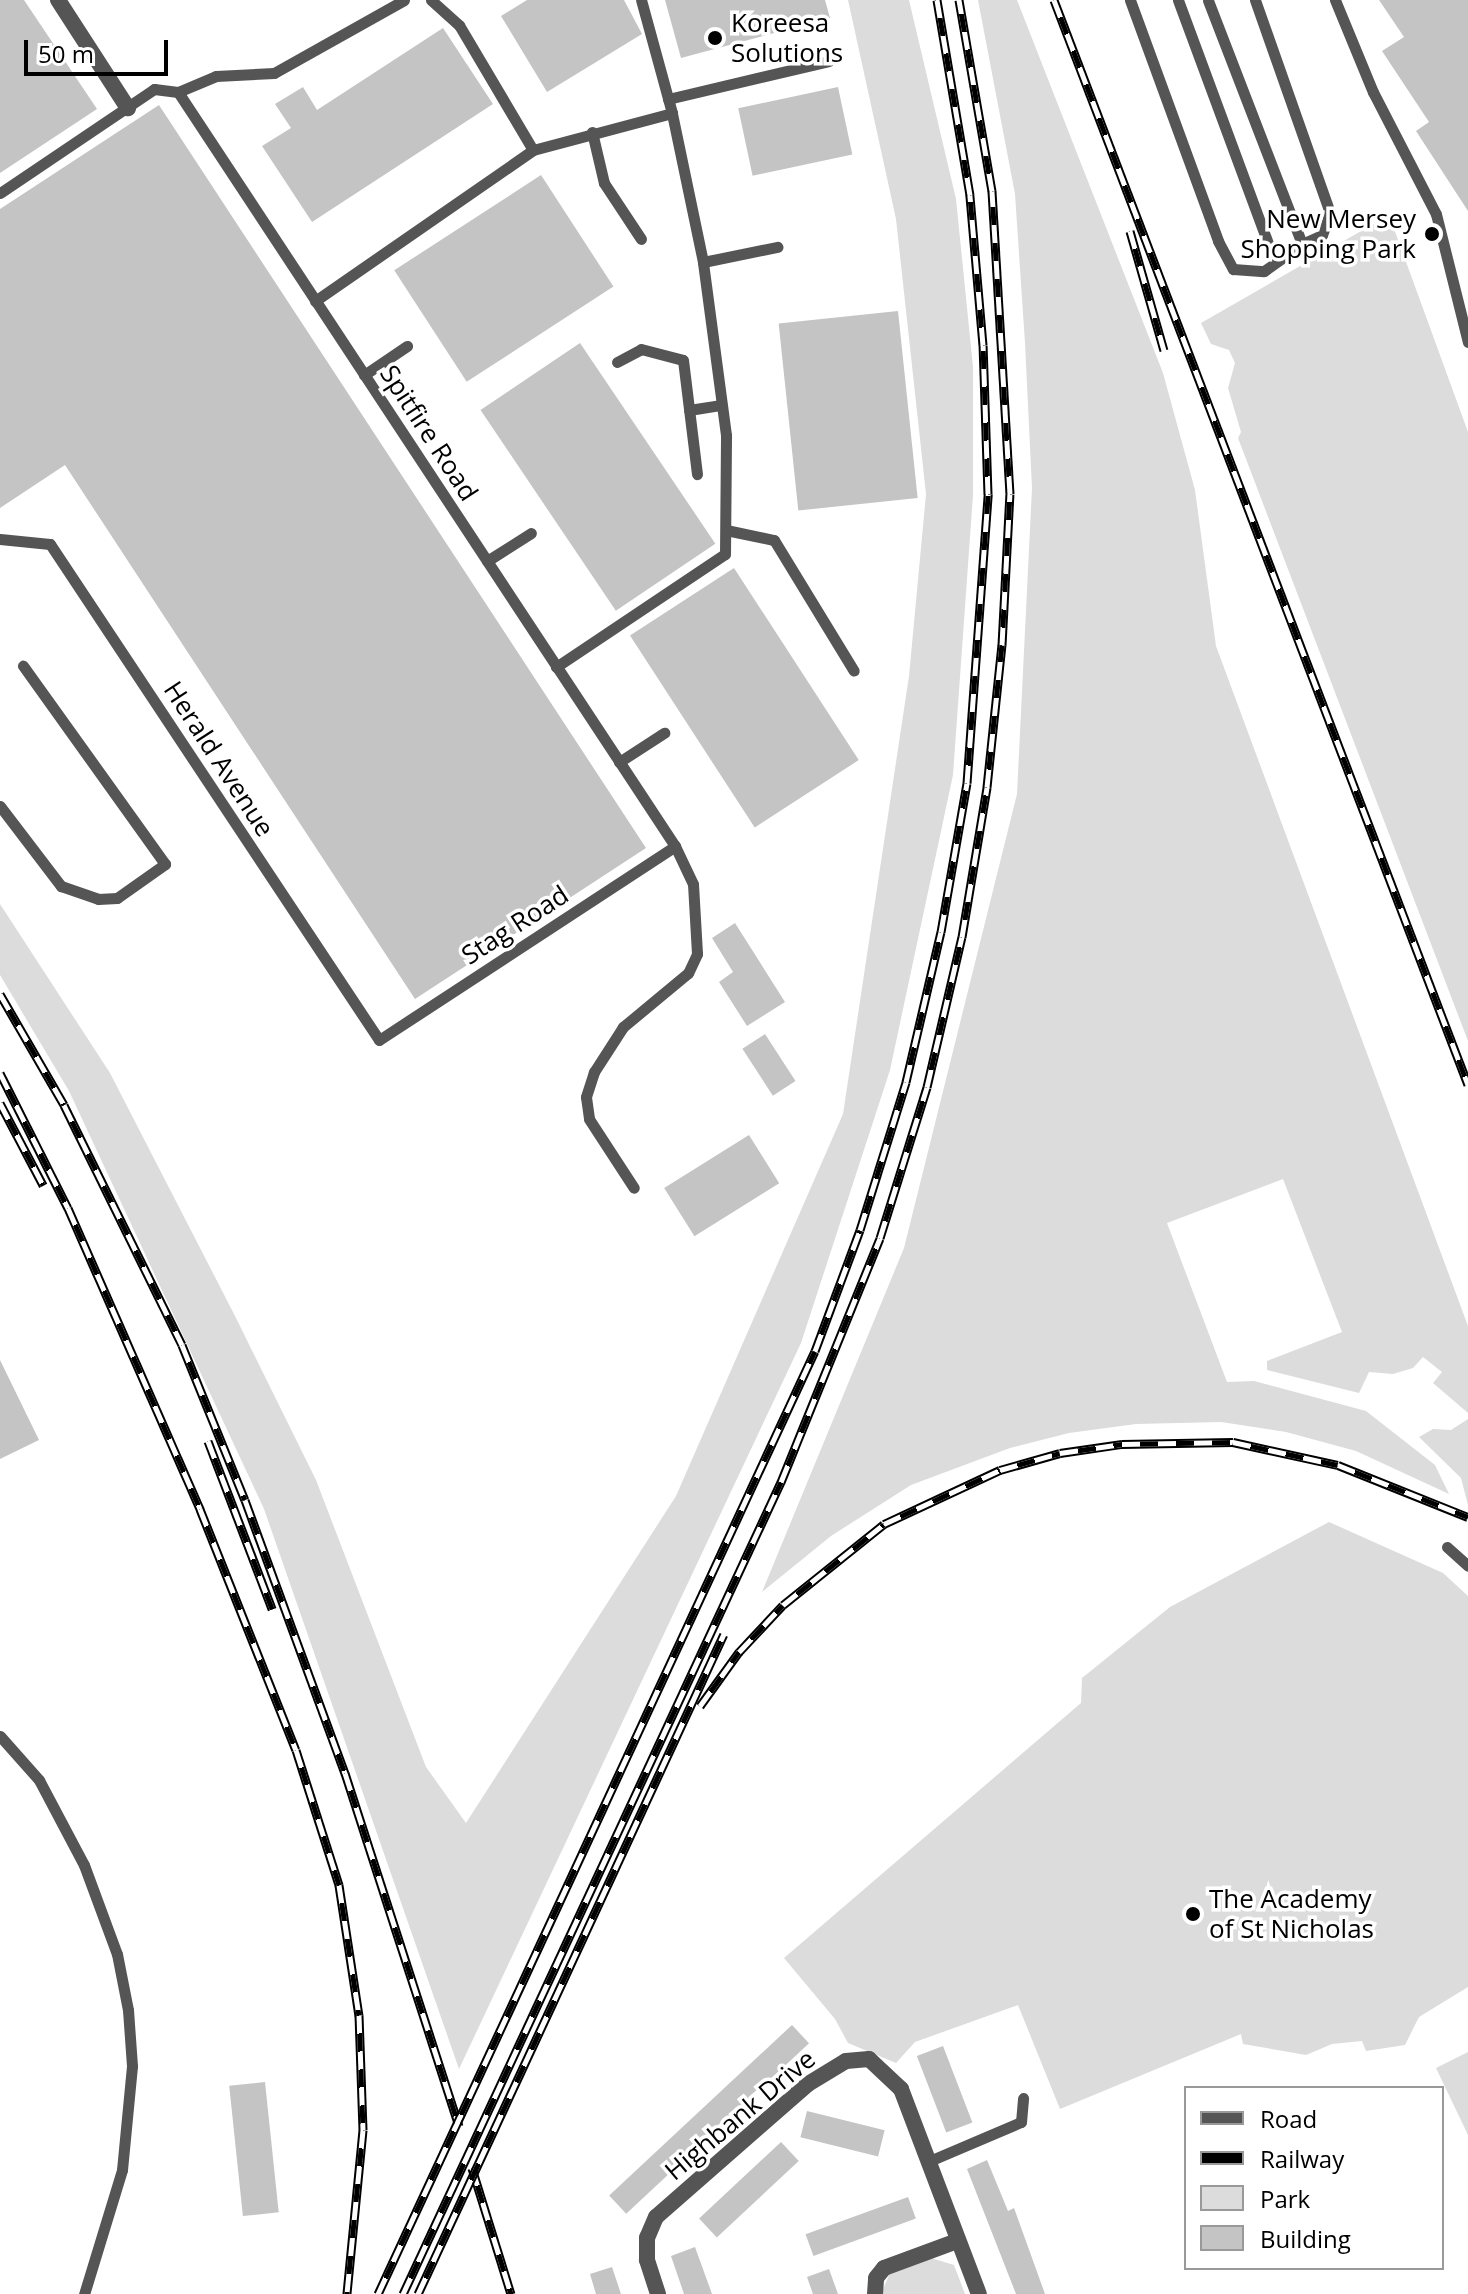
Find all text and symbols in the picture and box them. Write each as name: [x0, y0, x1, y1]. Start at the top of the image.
place label: Koreesa Solutions: [731, 7, 843, 68]
scale bar: [28, 24, 172, 74]
marker: Koreesa Solutions: [706, 29, 724, 47]
text: 50 m: [38, 37, 94, 70]
place label: New Mersey Shopping Park: [1241, 203, 1416, 264]
marker: New Mersey Shopping Park: [1423, 225, 1441, 243]
street label: Spitfire Road: [374, 359, 484, 507]
street label: Herald Avenue: [157, 676, 281, 842]
street label: Stag Road: [456, 879, 574, 971]
place label: The Academy of St Nicholas: [1209, 1883, 1374, 1944]
marker: The Academy of St Nicholas: [1184, 1905, 1202, 1923]
street label: Highbank Drive: [659, 2043, 821, 2187]
legend: [1184, 2086, 1444, 2270]
text: Road: [1260, 2102, 1317, 2135]
text: Railway: [1260, 2142, 1344, 2175]
text: Park: [1260, 2182, 1310, 2215]
text: Building: [1260, 2222, 1351, 2255]

